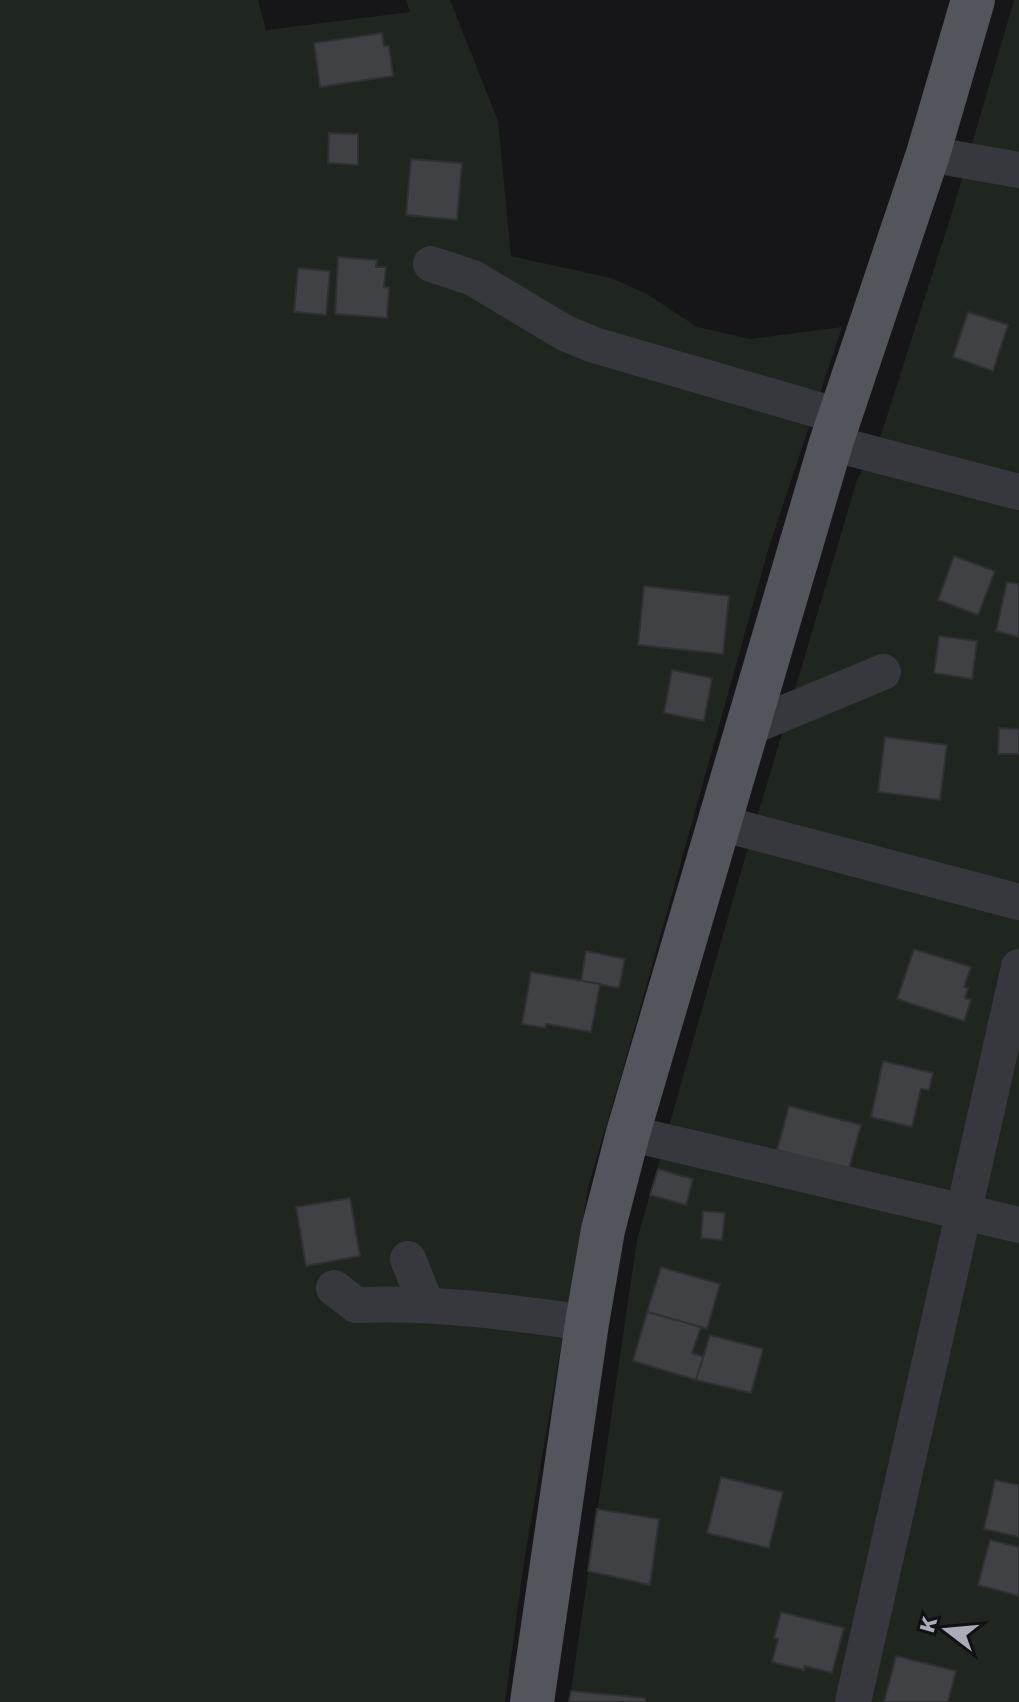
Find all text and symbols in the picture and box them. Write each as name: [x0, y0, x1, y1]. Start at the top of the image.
north arrow: [907, 1590, 987, 1670]
text: K: [914, 1613, 943, 1635]

